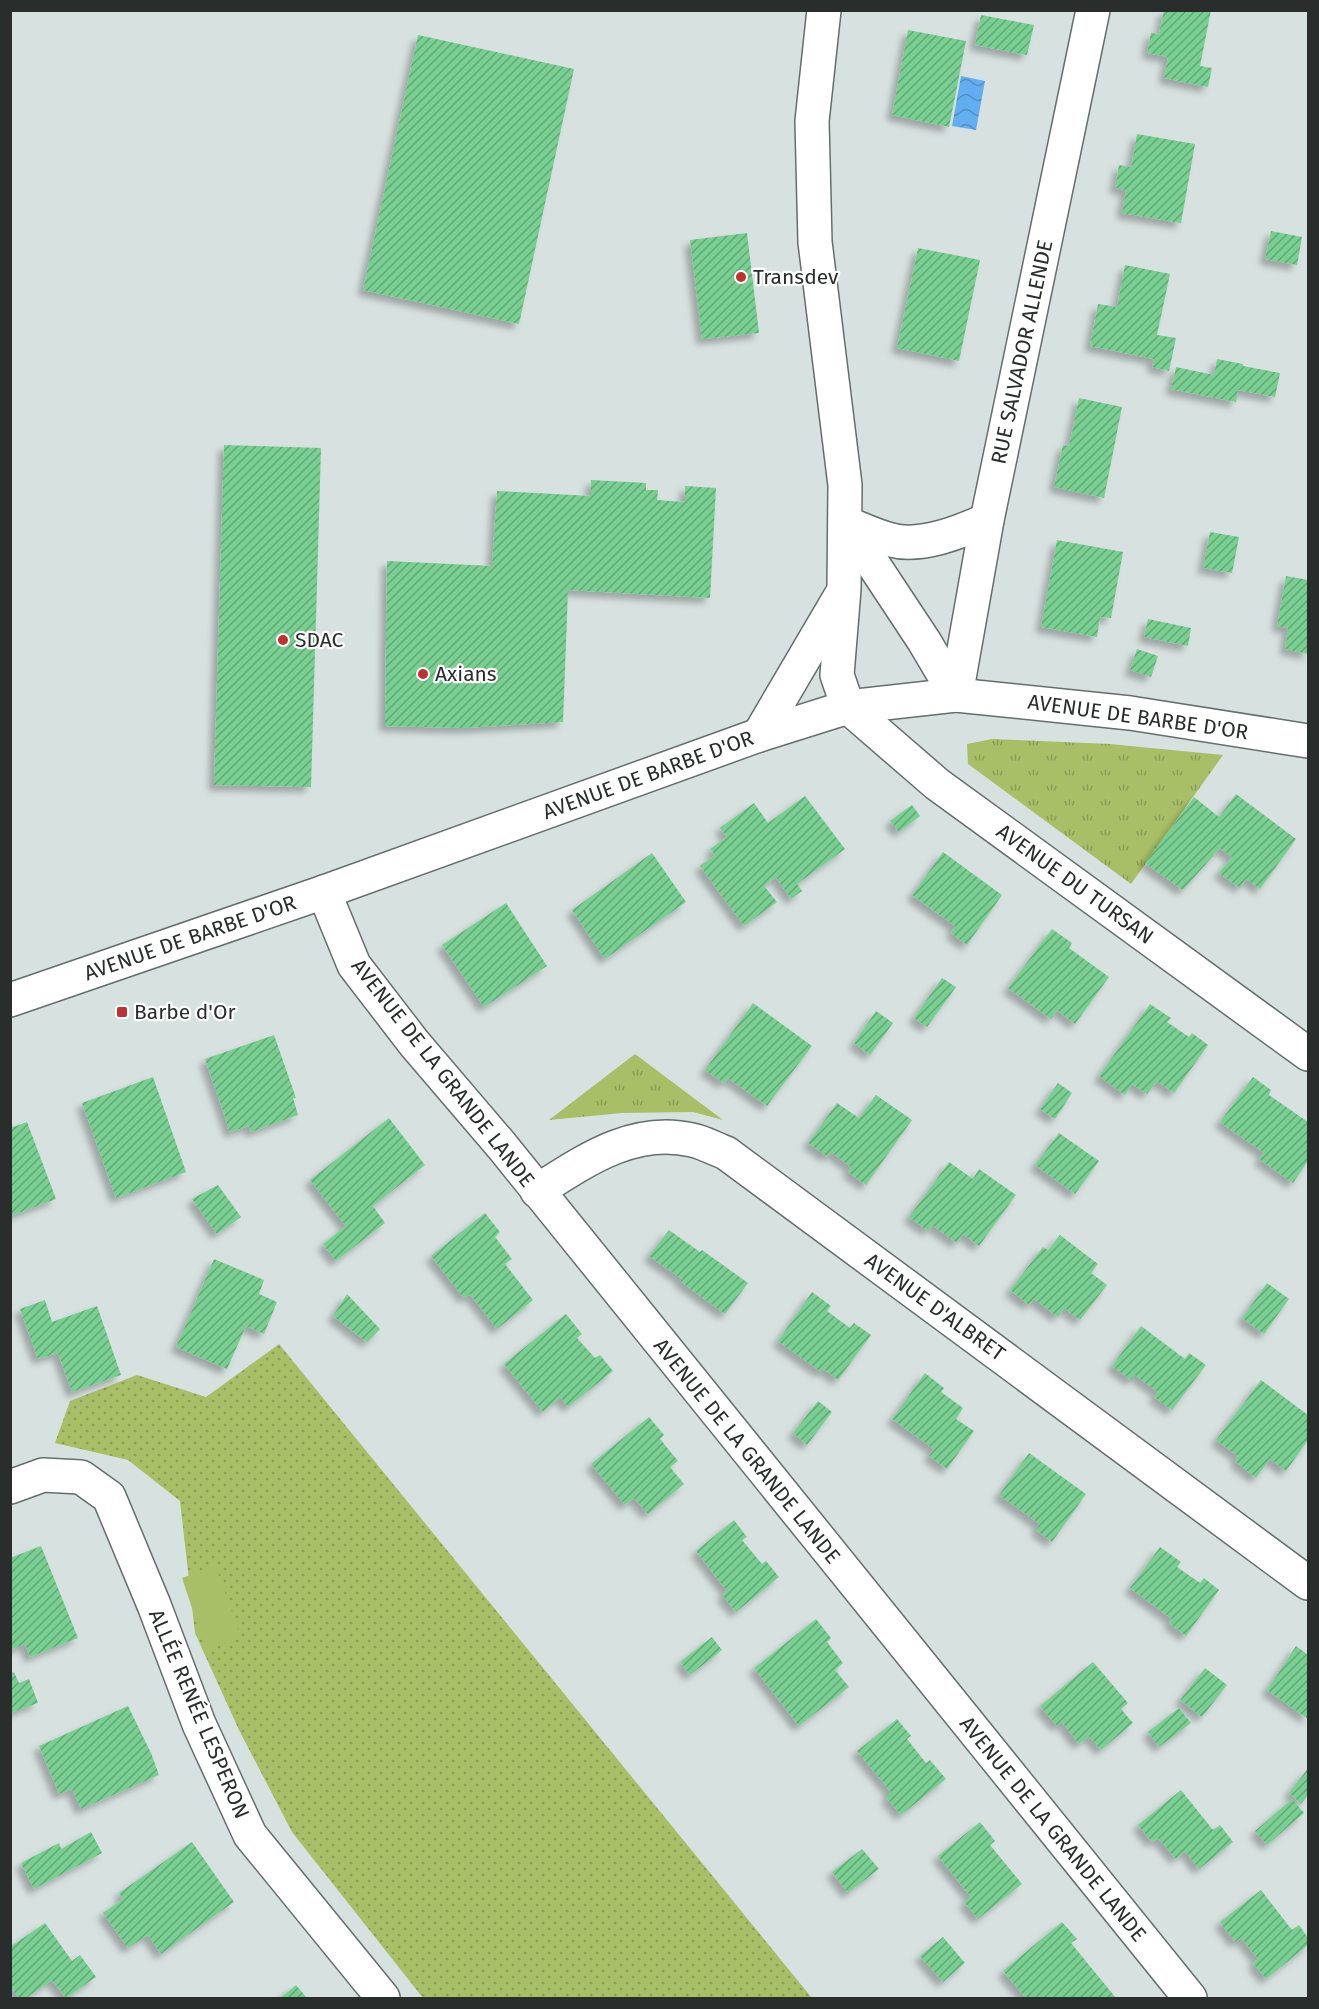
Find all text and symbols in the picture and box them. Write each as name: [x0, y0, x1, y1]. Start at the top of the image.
street label: RUE SALVADOR ALLENDE: [986, 238, 1058, 466]
place label: Transdev: [753, 264, 839, 290]
marker: Transdev: [734, 270, 748, 284]
place label: SDAC: [295, 627, 344, 653]
marker: SDAC: [276, 633, 290, 647]
place label: Axians: [435, 661, 497, 687]
marker: Axians: [416, 667, 430, 681]
street label: AVENUE DE BARBE D'OR: [1026, 689, 1250, 745]
street label: AVENUE DE BARBE D'OR: [539, 725, 757, 825]
street label: AVENUE DU TURSAN: [991, 818, 1159, 950]
street label: AVENUE DE BARBE D'OR: [81, 889, 300, 986]
street label: AVENUE DE LA GRANDE LANDE: [346, 954, 540, 1192]
place label: Barbe d'Or: [134, 999, 236, 1025]
marker: Barbe d'Or: [115, 1005, 129, 1019]
street label: AVENUE D'ALBRET: [860, 1247, 1010, 1367]
street label: AVENUE DE LA GRANDE LANDE: [648, 1333, 846, 1569]
street label: ALLÉE RENÉE LESPERON: [143, 1605, 255, 1823]
street label: AVENUE DE LA GRANDE LANDE: [954, 1711, 1152, 1947]

